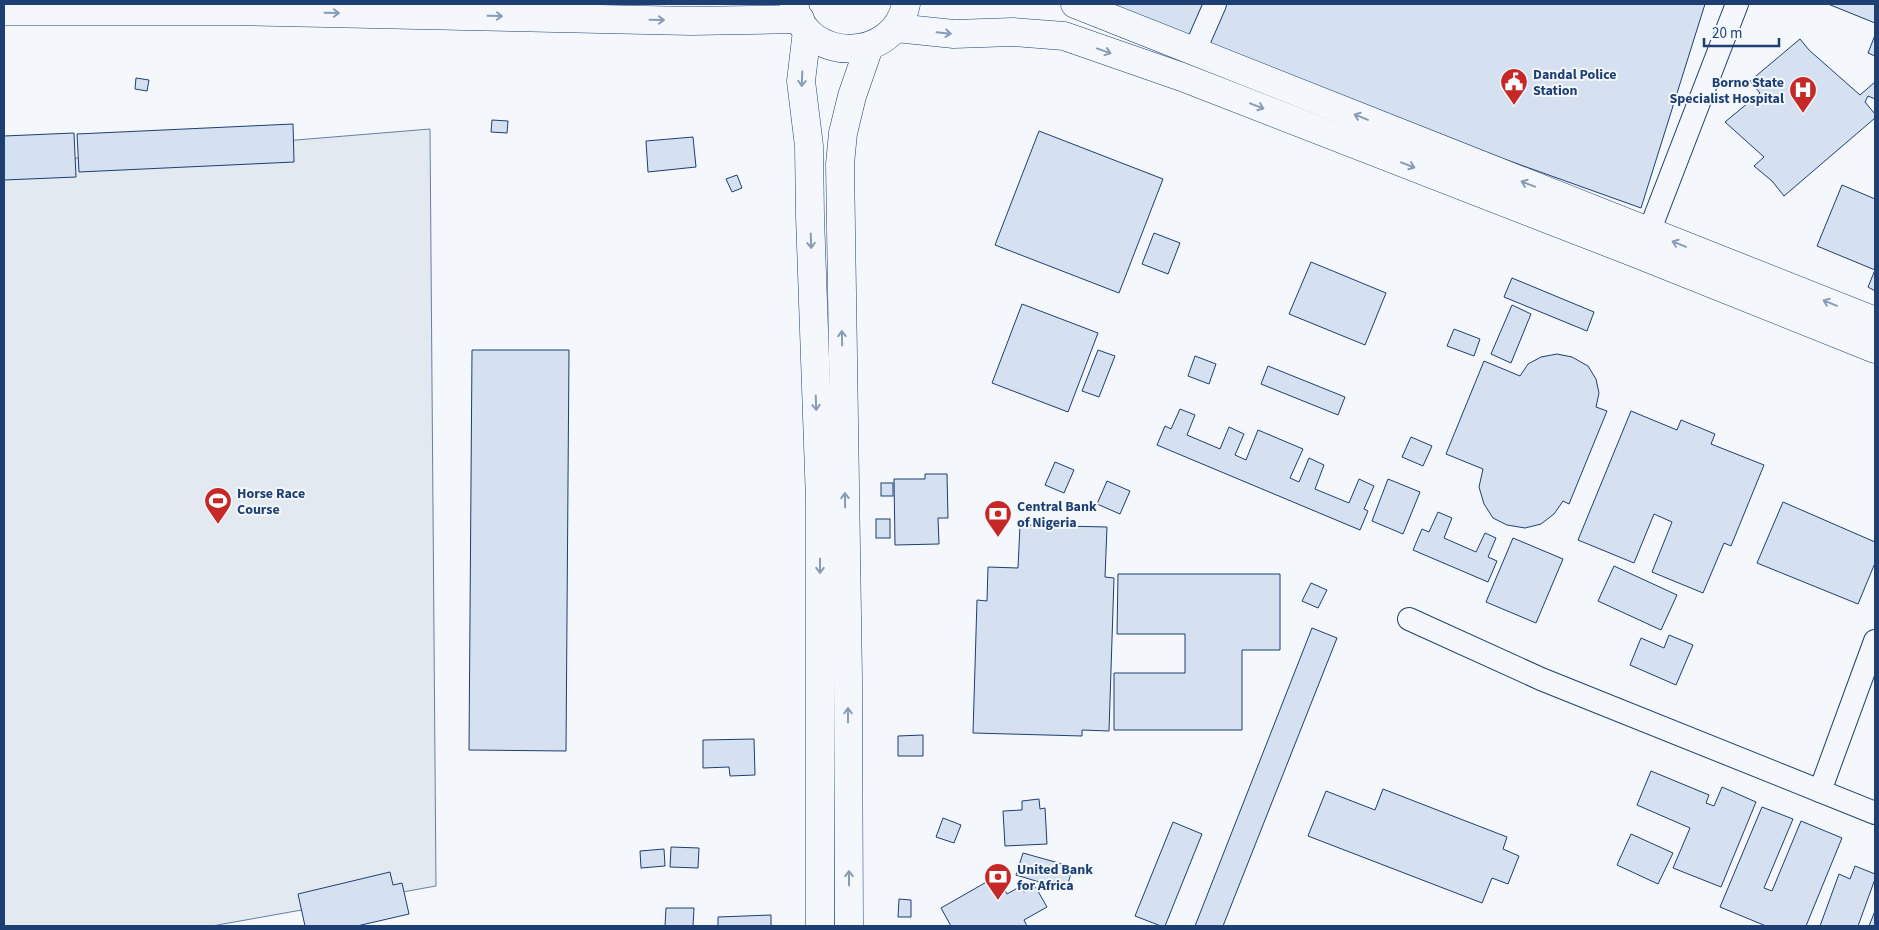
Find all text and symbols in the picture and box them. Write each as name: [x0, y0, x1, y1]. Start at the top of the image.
one-way arrow: [324, 8, 340, 18]
one-way arrow: [487, 12, 503, 21]
scale bar: [1704, 15, 1779, 47]
one-way arrow: [649, 16, 665, 25]
text: 20 m: [1712, 23, 1742, 44]
one-way arrow: [936, 28, 952, 38]
one-way arrow: [1096, 47, 1111, 56]
place label: Dandal Police Station: [1533, 65, 1617, 101]
public building icon: Dandal Police Station: [1499, 67, 1529, 106]
one-way arrow: [798, 71, 807, 87]
place label: Borno State Specialist Hospital: [1670, 73, 1784, 109]
hospital icon: Borno State Specialist Hospital: [1788, 75, 1818, 114]
one-way arrow: [1249, 102, 1264, 112]
one-way arrow: [1354, 112, 1369, 121]
one-way arrow: [1400, 161, 1415, 170]
one-way arrow: [1521, 179, 1536, 188]
one-way arrow: [806, 233, 815, 249]
one-way arrow: [1672, 238, 1687, 248]
one-way arrow: [1823, 298, 1838, 308]
one-way arrow: [837, 330, 847, 346]
one-way arrow: [812, 395, 821, 411]
place label: Horse Race Course: [237, 484, 305, 520]
sports icon: Horse Race Course: [203, 486, 233, 525]
one-way arrow: [840, 492, 850, 508]
place label: Central Bank of Nigeria: [1017, 497, 1097, 533]
bank icon: Central Bank of Nigeria: [983, 499, 1013, 538]
one-way arrow: [815, 558, 825, 574]
one-way arrow: [843, 707, 853, 724]
place label: United Bank for Africa: [1017, 860, 1093, 896]
bank icon: United Bank for Africa: [983, 862, 1013, 901]
one-way arrow: [844, 870, 854, 886]

